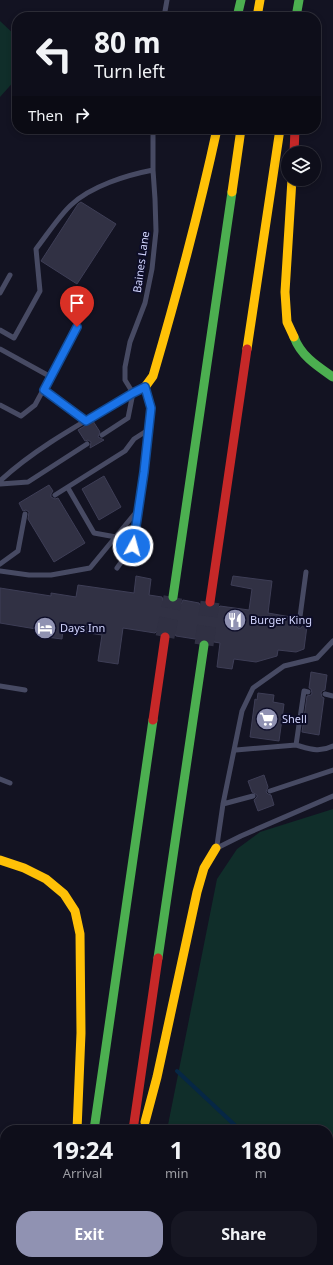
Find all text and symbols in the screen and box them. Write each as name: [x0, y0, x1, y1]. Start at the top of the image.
text: 80 m: [94, 23, 161, 61]
icon: left: [28, 28, 80, 80]
text: Turn left: [94, 59, 165, 83]
icon: right: [71, 104, 93, 126]
text: Then: [28, 105, 63, 125]
map controls: [281, 146, 321, 186]
button: layers: [281, 146, 321, 186]
street label: Baines Lane: [129, 230, 152, 294]
pin: [60, 286, 94, 327]
icon: arrive: [66, 292, 88, 314]
position arrow: [112, 525, 154, 567]
restaurant icon: Burger King: [222, 607, 248, 633]
place label: Burger King: [250, 612, 312, 627]
hotel icon: Days Inn: [32, 615, 58, 641]
place label: Days Inn: [60, 620, 105, 635]
supermarket icon: Shell: [254, 706, 280, 732]
place label: Shell: [282, 711, 307, 726]
text: 19:24: [52, 1133, 113, 1166]
text: 1: [170, 1133, 184, 1166]
text: 180: [240, 1133, 281, 1166]
text: Arrival: [63, 1164, 102, 1182]
text: min: [165, 1164, 188, 1182]
text: m: [255, 1164, 267, 1182]
button: Exit: [16, 1211, 163, 1257]
button: Share: [171, 1211, 317, 1257]

